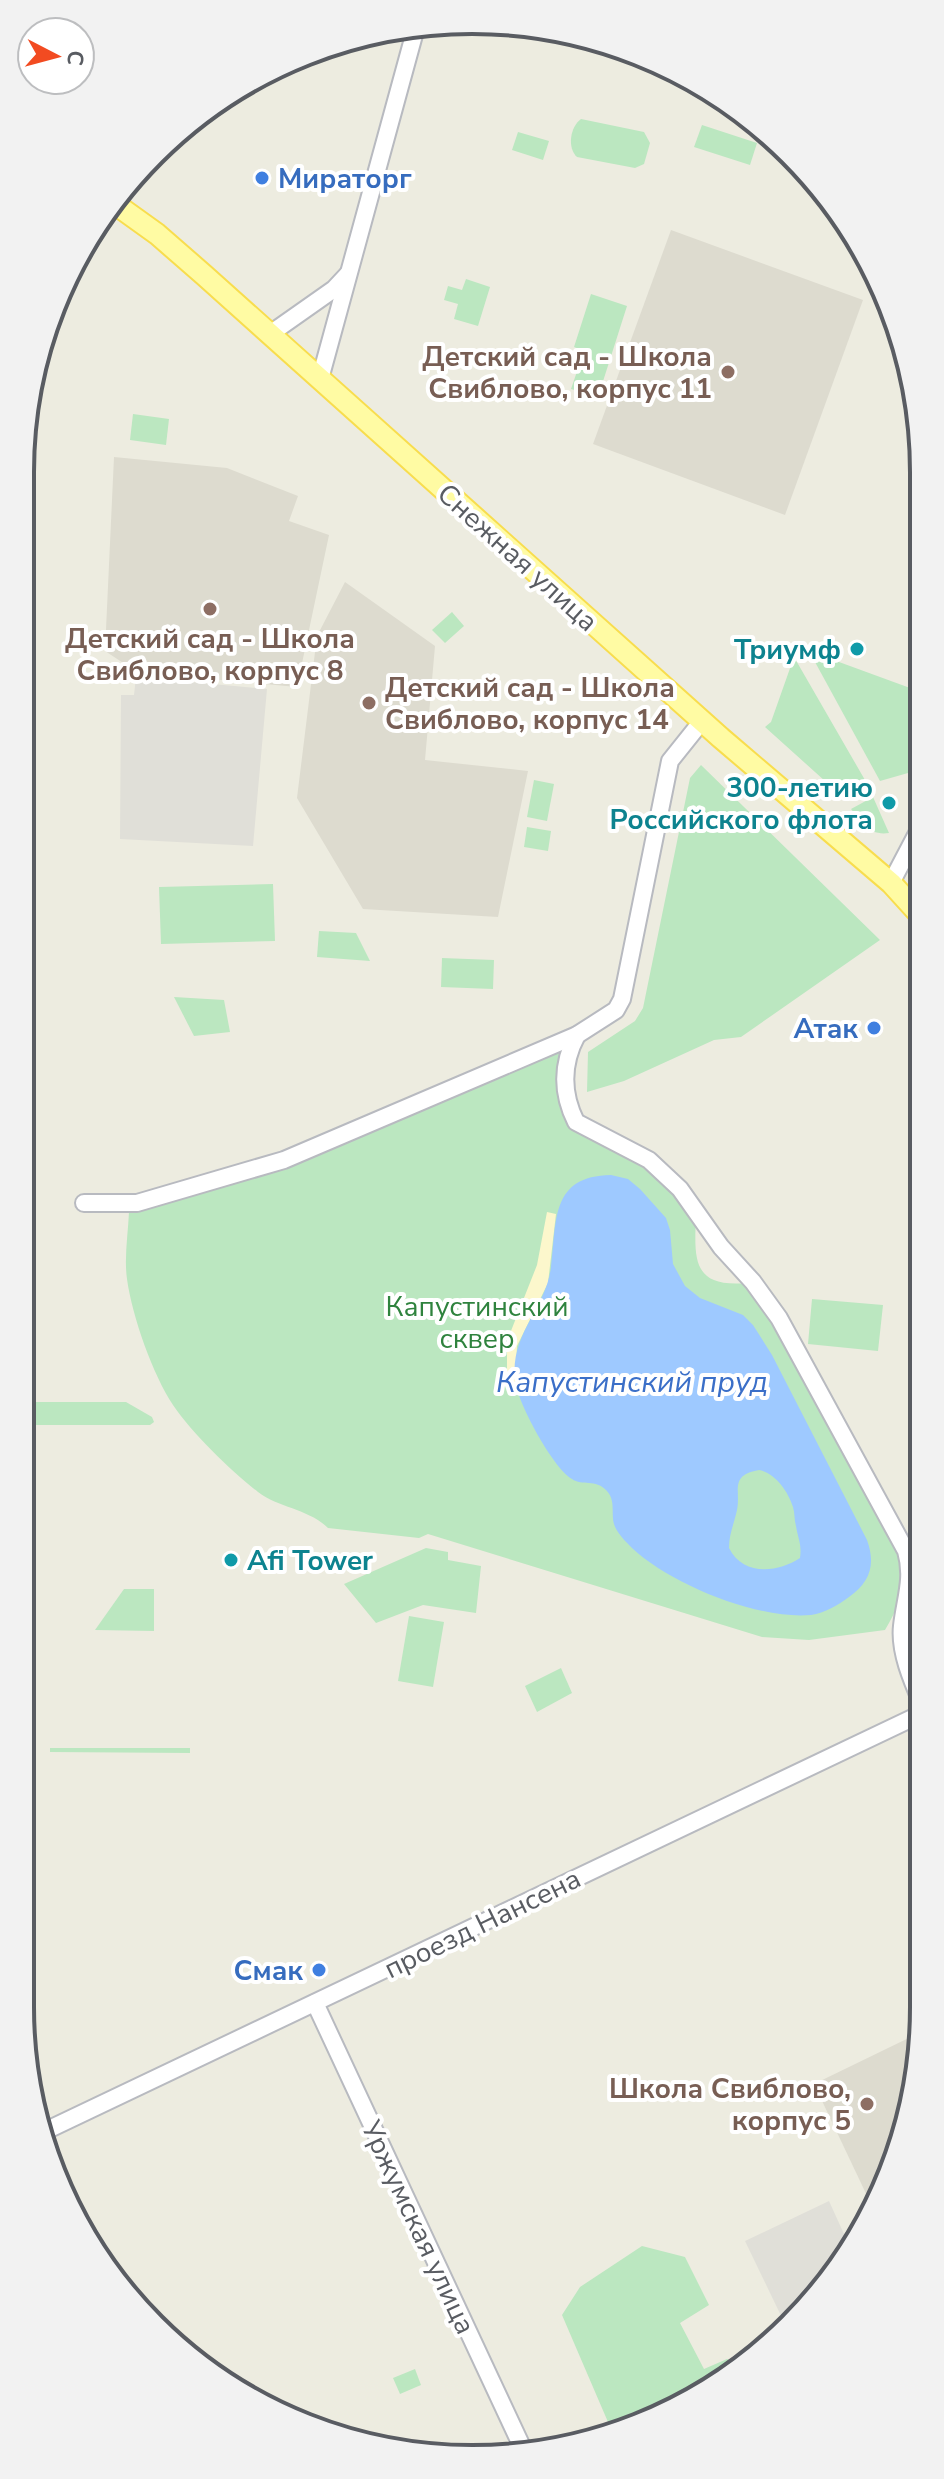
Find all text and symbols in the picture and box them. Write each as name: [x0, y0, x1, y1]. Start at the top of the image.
north arrow: [16, 16, 96, 96]
text: С: [59, 49, 91, 67]
place label: Мираторг: [278, 160, 412, 198]
marker: Мираторг: [253, 169, 271, 187]
place label: Детский сад - Школа Свиблово, корпус 11: [422, 338, 712, 408]
marker: Детский сад - Школа Свиблово, корпус 11: [719, 363, 737, 381]
street label: Снежная улица: [429, 475, 606, 640]
marker: Детский сад - Школа Свиблово, корпус 8: [201, 600, 219, 618]
place label: Детский сад - Школа Свиблово, корпус 8: [65, 620, 355, 690]
place label: Триумф: [734, 631, 841, 669]
marker: Триумф: [848, 640, 866, 658]
place label: Детский сад - Школа Свиблово, корпус 14: [385, 669, 675, 739]
marker: Детский сад - Школа Свиблово, корпус 14: [360, 694, 378, 712]
place label: 300-летию Российского флота: [609, 769, 873, 839]
marker: 300-летию Российского флота: [880, 794, 898, 812]
place label: Атак: [793, 1010, 858, 1048]
marker: Атак: [865, 1019, 883, 1037]
park label: Капустинский сквер: [385, 1288, 569, 1358]
water label: Капустинский пруд: [496, 1362, 768, 1403]
place label: Afi Tower: [247, 1542, 373, 1580]
marker: Afi Tower: [222, 1551, 240, 1569]
street label: проезд Нансена: [378, 1860, 587, 1988]
place label: Смак: [233, 1952, 303, 1990]
marker: Смак: [310, 1961, 328, 1979]
place label: Школа Свиблово, корпус 5: [609, 2070, 851, 2140]
marker: Школа Свиблово, корпус 5: [858, 2095, 876, 2113]
street label: Уржумская улица: [351, 2113, 484, 2340]

